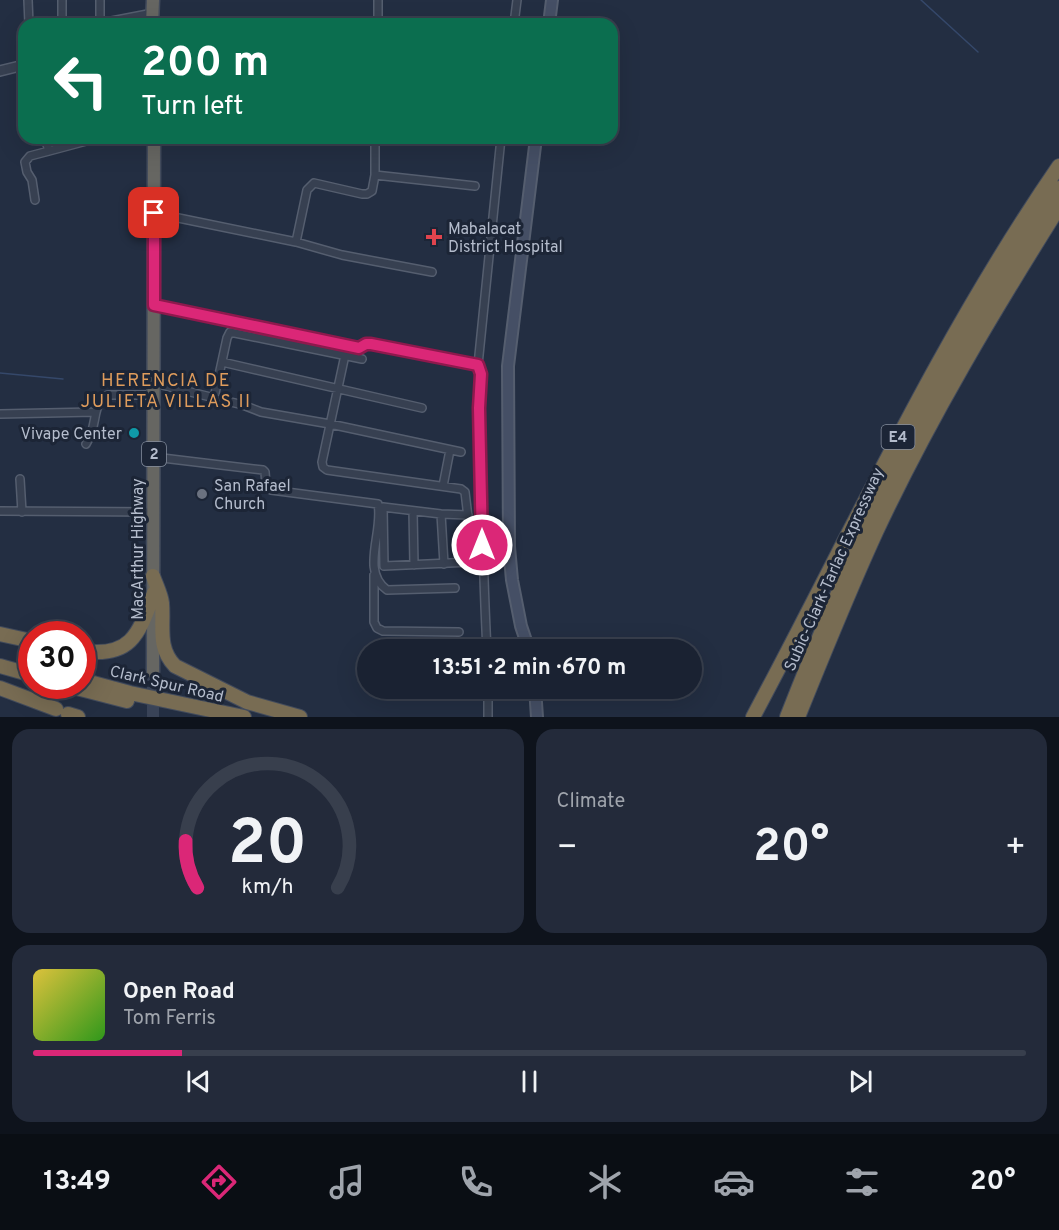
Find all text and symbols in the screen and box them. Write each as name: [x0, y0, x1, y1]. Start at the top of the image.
text: 200 m: [141, 38, 269, 91]
icon: left: [42, 42, 120, 120]
text: Turn left: [141, 90, 243, 124]
pin: [128, 187, 179, 238]
icon: arrive: [137, 196, 170, 229]
place label: Mabalacat District Hospital: [448, 220, 563, 258]
marker: Mabalacat District Hospital: [425, 228, 443, 246]
district label: HERENCIA DE JULIETA VILLAS II: [80, 370, 252, 414]
place label: Vivape Center: [20, 425, 122, 445]
road number: E4: [882, 425, 914, 449]
marker: Vivape Center: [127, 426, 141, 440]
road number: 2: [142, 442, 166, 466]
street label: Subic-Clark-Tarlac Expressway: [781, 465, 889, 675]
place label: San Rafael Church: [214, 477, 291, 515]
street label: MacArthur Highway: [129, 478, 149, 620]
marker: San Rafael Church: [195, 487, 209, 501]
position arrow: [450, 513, 514, 577]
speed limit sign: 30: [18, 621, 96, 699]
text: 13:51 · 2 min · 670 m: [433, 655, 626, 682]
street label: Clark Spur Road: [108, 662, 225, 708]
text: Climate: [557, 789, 625, 815]
text: 20: [228, 807, 307, 886]
text: 20°: [753, 820, 829, 877]
text: −: [557, 828, 578, 870]
text: +: [1005, 828, 1026, 870]
text: km/h: [242, 874, 294, 901]
text: Open Road: [123, 979, 235, 1006]
text: Tom Ferris: [123, 1006, 216, 1032]
icon: previous: [182, 1065, 215, 1098]
icon: pause: [513, 1065, 546, 1098]
icon: next: [844, 1065, 877, 1098]
icon: directions: [198, 1161, 240, 1203]
icon: music: [326, 1161, 368, 1203]
icon: phone: [455, 1161, 497, 1203]
icon: climate: [584, 1161, 626, 1203]
icon: car: [713, 1161, 755, 1203]
icon: filters: [841, 1161, 883, 1203]
text: 13:49: [43, 1165, 111, 1199]
text: 20°: [970, 1165, 1016, 1199]

